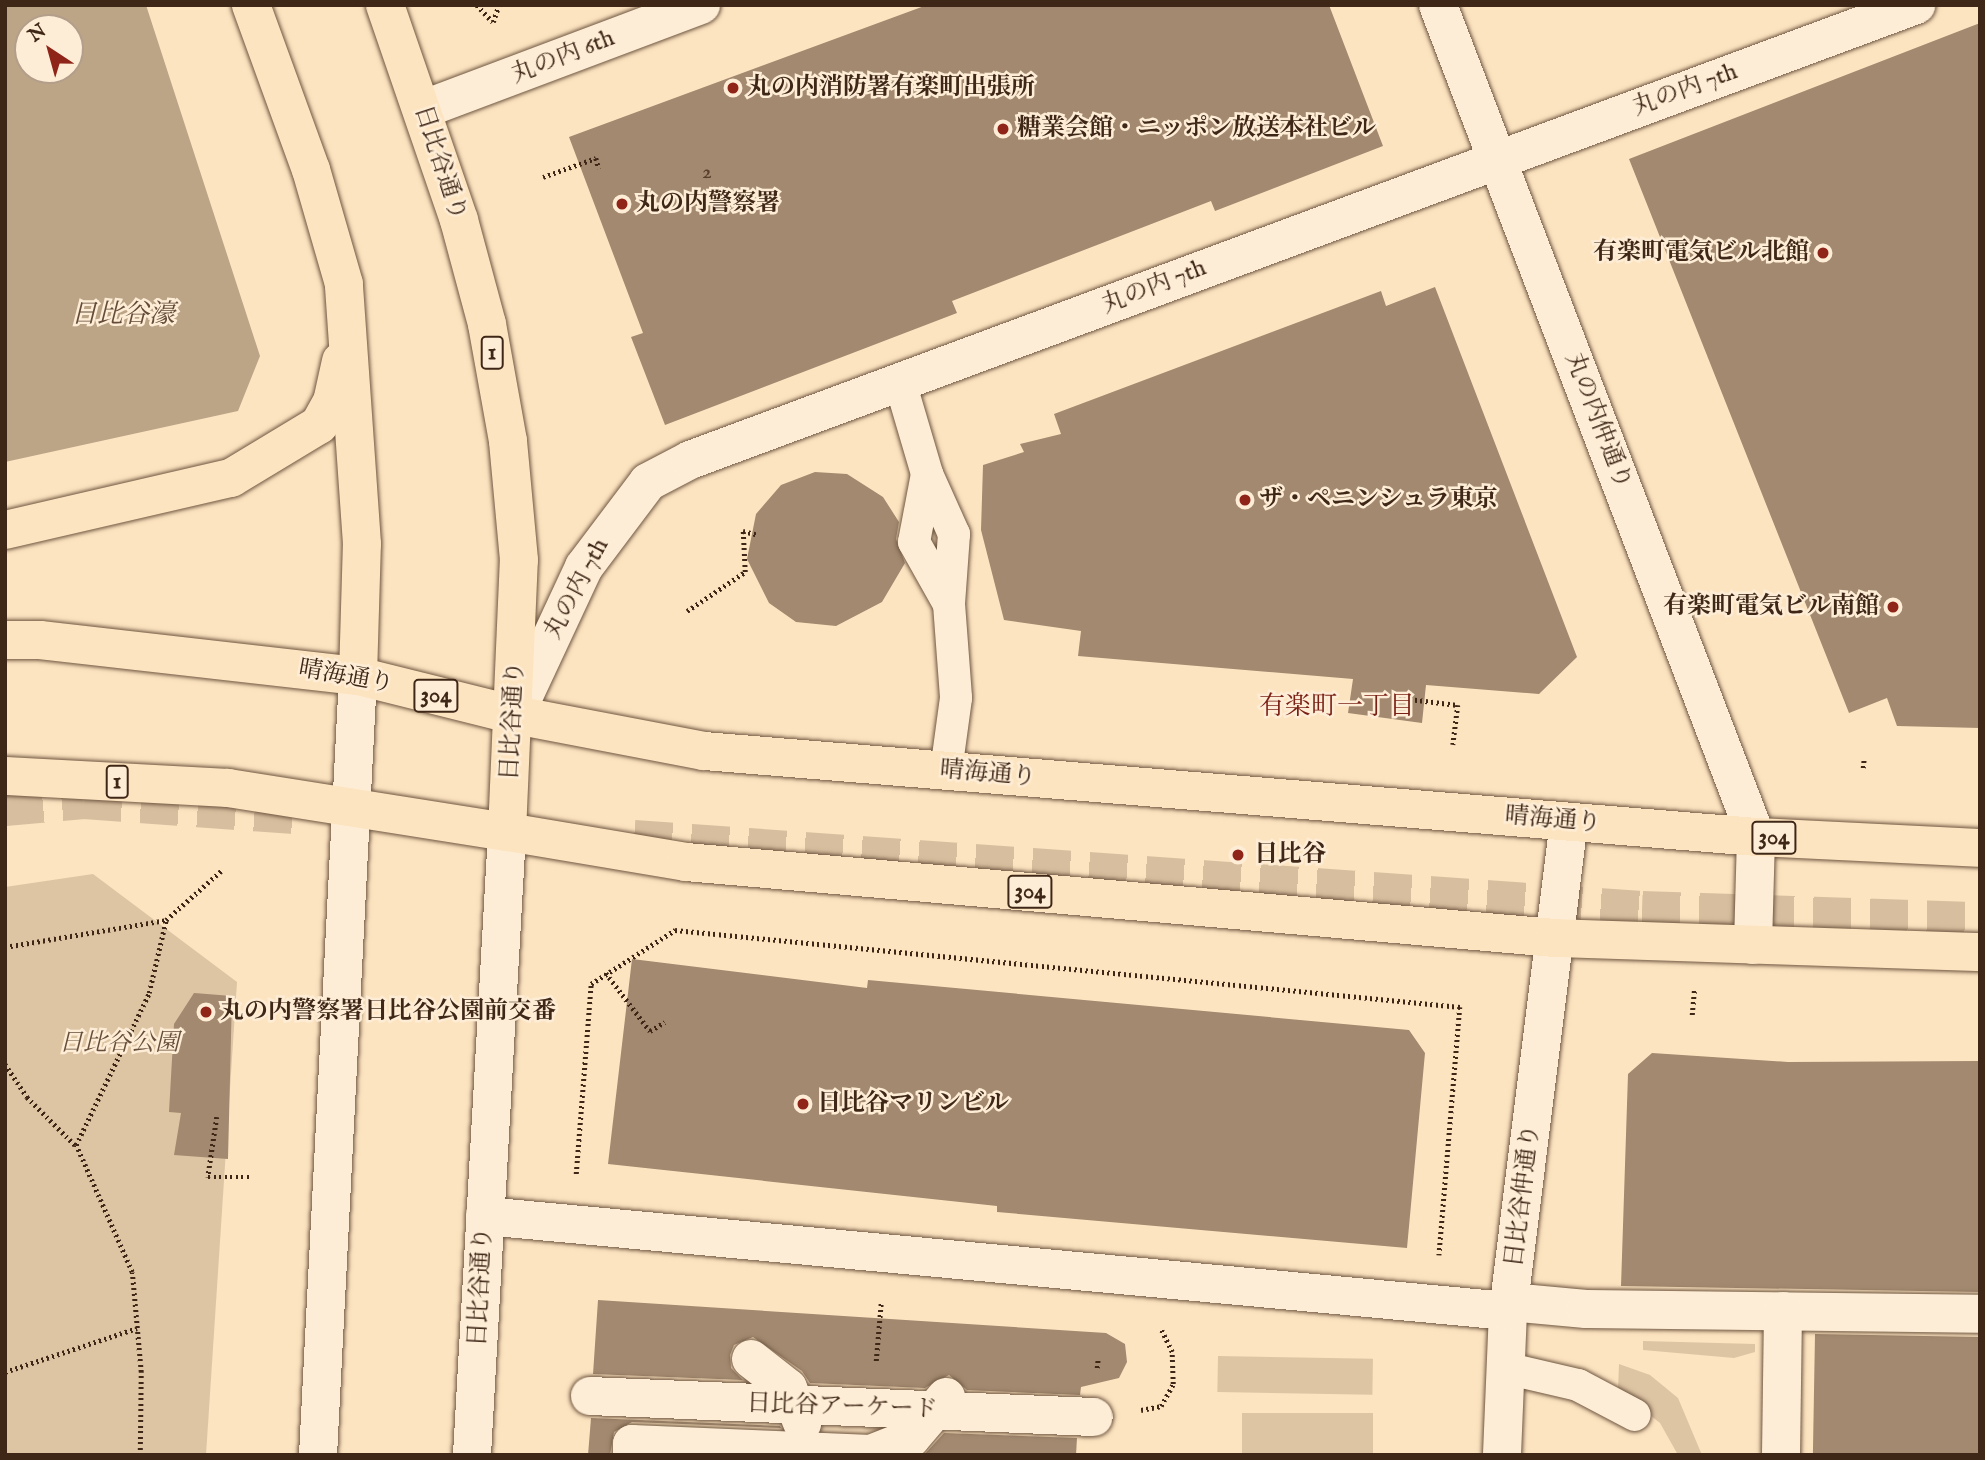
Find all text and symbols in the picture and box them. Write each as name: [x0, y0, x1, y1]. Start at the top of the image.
north arrow: [14, 14, 84, 84]
text: N: [24, 19, 52, 48]
street label: 丸の内 6th: [507, 24, 619, 90]
street label: 丸の内 7th: [1629, 58, 1741, 122]
place label: 丸の内消防署有楽町出張所: [747, 74, 1035, 102]
marker: 丸の内消防署有楽町出張所: [725, 80, 741, 96]
street label: 日比谷通り: [408, 101, 472, 225]
place label: 糖業会館・ニッポン放送本社ビル: [1017, 115, 1377, 143]
marker: 糖業会館・ニッポン放送本社ビル: [995, 121, 1011, 137]
house number: 2: [702, 160, 712, 186]
place label: 丸の内警察署: [636, 190, 780, 218]
marker: 丸の内警察署: [614, 196, 630, 212]
place label: 有楽町電気ビル北館: [1593, 239, 1809, 267]
marker: 有楽町電気ビル北館: [1815, 245, 1831, 261]
street label: 丸の内 7th: [1098, 254, 1210, 320]
water label: 日比谷濠: [71, 299, 175, 331]
road number: 1: [480, 334, 504, 372]
street label: 丸の内仲通り: [1559, 349, 1637, 493]
place label: ザ・ペニンシュラ東京: [1259, 486, 1499, 514]
marker: ザ・ペニンシュラ東京: [1237, 492, 1253, 508]
street label: 丸の内 7th: [539, 534, 615, 644]
place label: 有楽町電気ビル南館: [1663, 593, 1879, 621]
marker: 有楽町電気ビル南館: [1885, 599, 1901, 615]
street label: 晴海通り: [296, 654, 396, 700]
street label: 日比谷通り: [495, 660, 531, 782]
road number: 304: [413, 676, 459, 716]
district label: 有楽町一丁目: [1259, 691, 1415, 723]
street label: 晴海通り: [939, 755, 1037, 793]
road number: 1: [105, 762, 129, 802]
street label: 晴海通り: [1504, 801, 1602, 839]
road number: 304: [1751, 818, 1797, 858]
place label: 日比谷: [1254, 841, 1326, 869]
marker: 日比谷: [1228, 845, 1248, 865]
road number: 304: [1007, 872, 1053, 912]
place label: 丸の内警察署日比谷公園前交番: [220, 998, 556, 1026]
marker: 丸の内警察署日比谷公園前交番: [198, 1004, 214, 1020]
park label: 日比谷公園: [59, 1030, 179, 1058]
place label: 日比谷マリンビル: [817, 1090, 1009, 1118]
marker: 日比谷マリンビル: [795, 1096, 811, 1112]
street label: 日比谷仲通り: [1500, 1123, 1546, 1269]
street label: 日比谷通り: [463, 1226, 499, 1348]
street label: 日比谷アーケード: [746, 1389, 938, 1425]

